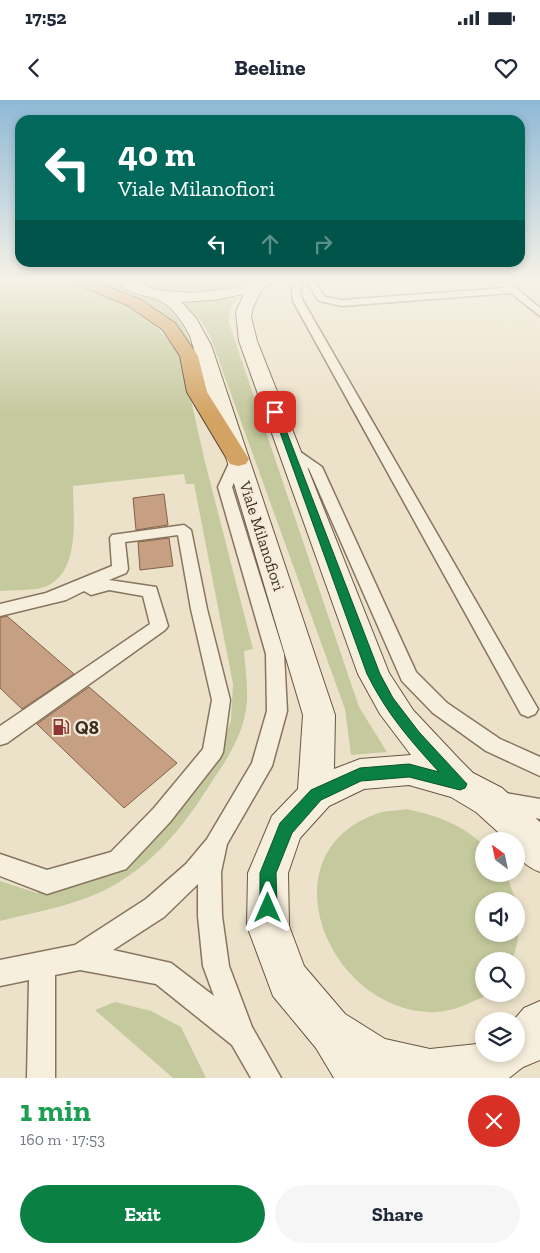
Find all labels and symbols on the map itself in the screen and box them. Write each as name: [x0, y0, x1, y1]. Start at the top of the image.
pin: [254, 391, 296, 433]
street label: Viale Milanofiori: [235, 478, 289, 594]
place label: Q8: [75, 716, 99, 739]
fuel station icon: Q8: [51, 717, 71, 737]
north arrow: [475, 832, 525, 882]
position arrow: [241, 881, 293, 933]

